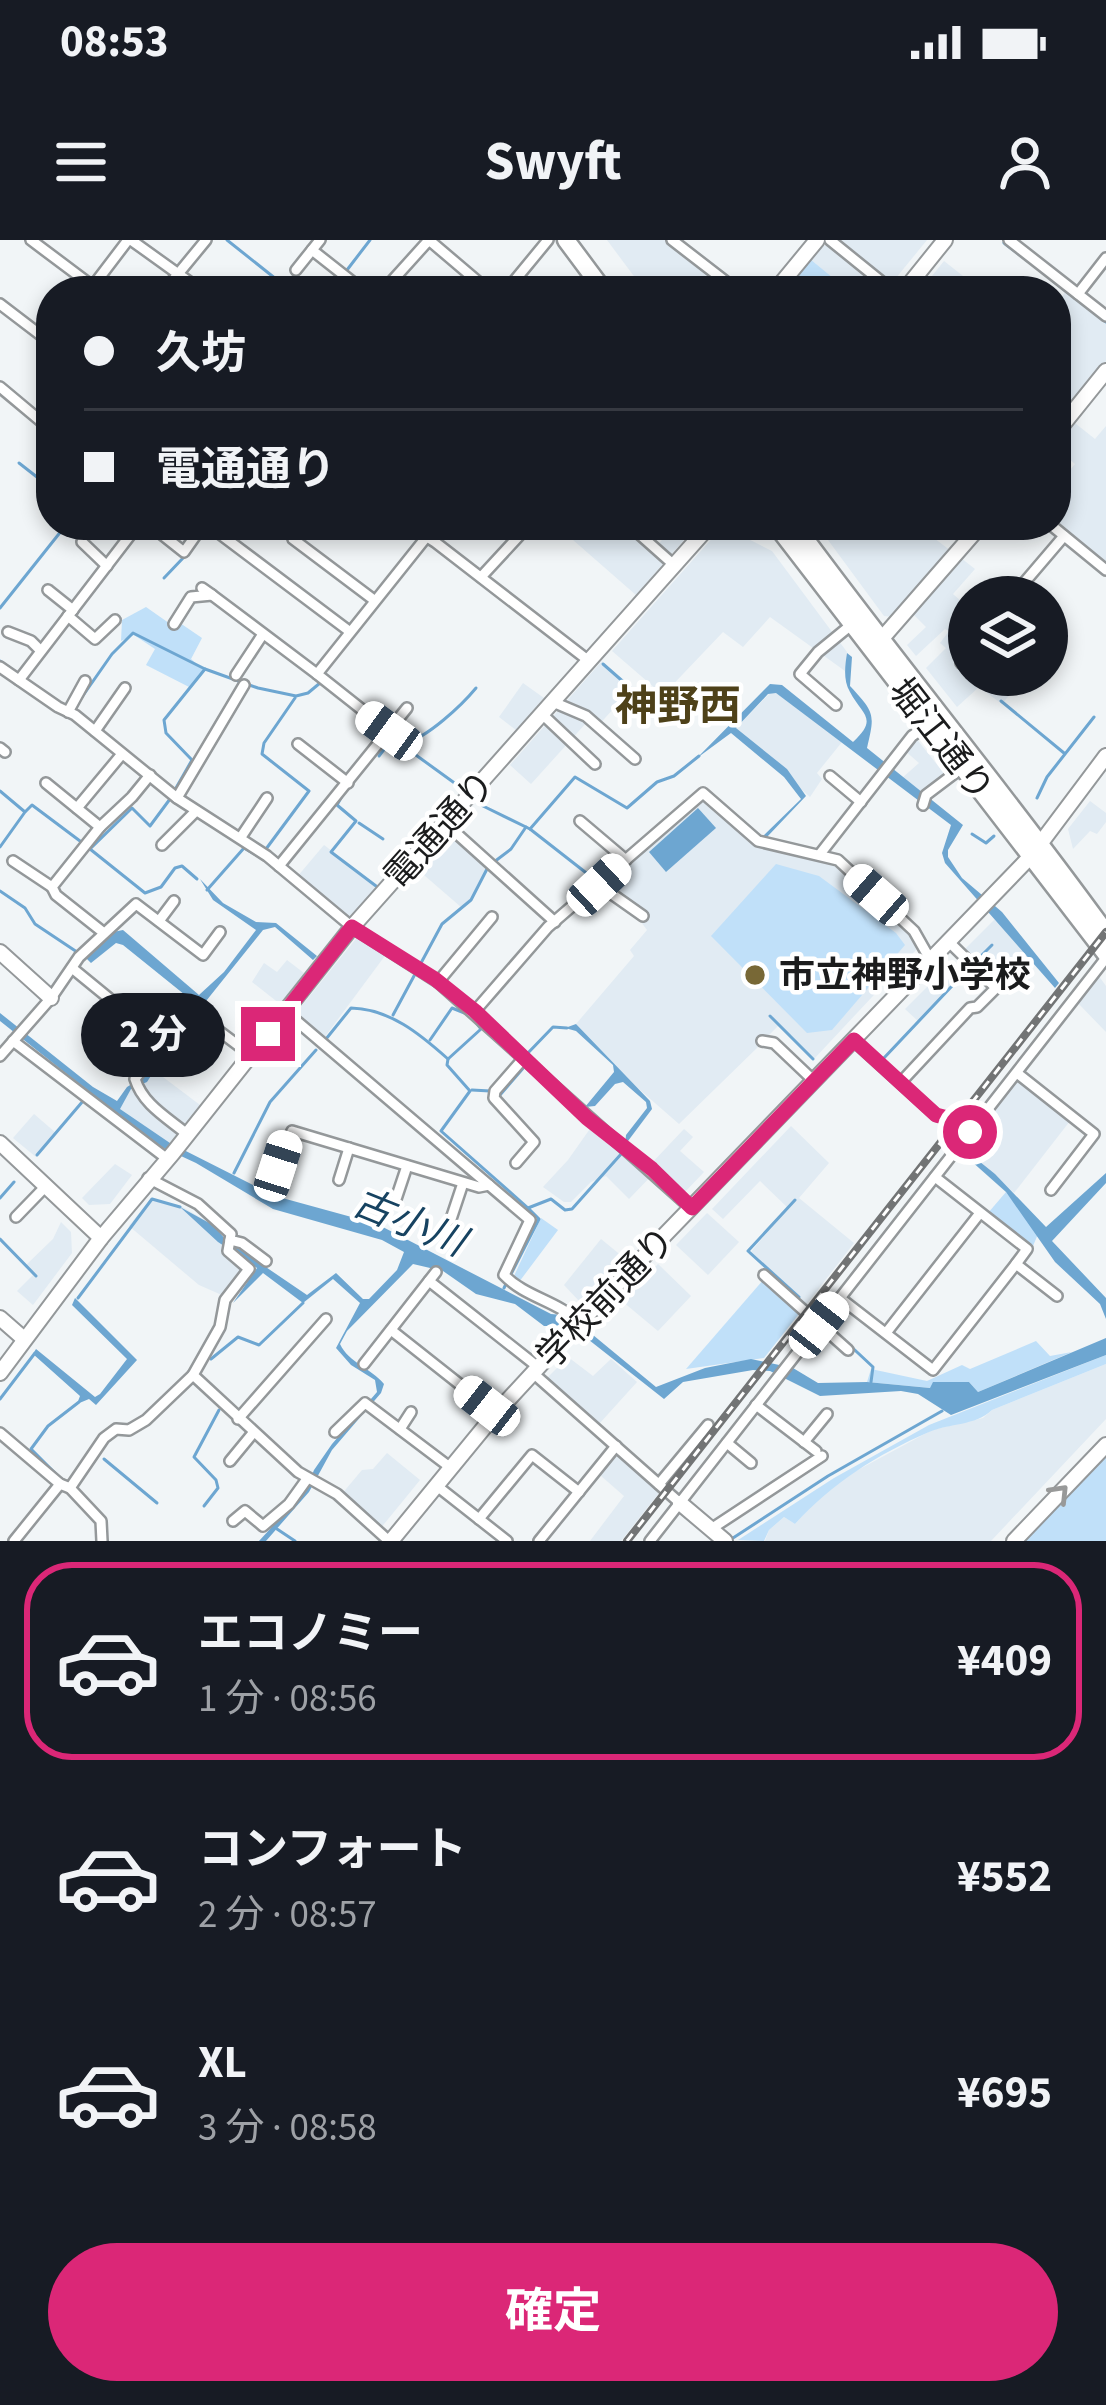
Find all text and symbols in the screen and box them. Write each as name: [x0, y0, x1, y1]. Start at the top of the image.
text: 08:53: [60, 10, 169, 74]
text: Swyft: [484, 124, 622, 201]
icon: menu: [48, 129, 114, 195]
icon: person: [992, 129, 1058, 195]
text: 久坊: [156, 322, 246, 386]
text: 電通通り: [156, 438, 336, 502]
map controls: [948, 576, 1068, 696]
button: layers: [948, 576, 1068, 696]
street label: 堀江通り: [877, 668, 1005, 812]
district label: 神野西: [615, 677, 741, 737]
car: [349, 695, 429, 767]
street label: 電通通り: [373, 759, 507, 901]
car: [560, 847, 638, 923]
car: [837, 858, 915, 932]
place label: 市立神野小学校: [779, 950, 1031, 1001]
marker: 市立神野小学校: [742, 962, 768, 988]
callout: 2 分: [82, 992, 226, 1076]
text: 2 分: [119, 1007, 187, 1063]
route end: [241, 1007, 295, 1061]
route start: [943, 1105, 997, 1159]
car: [250, 1126, 306, 1206]
water label: 古小川: [344, 1175, 477, 1272]
street label: 学校前通り: [525, 1216, 687, 1380]
car: [783, 1286, 855, 1364]
car: [448, 1370, 526, 1442]
one-way arrow: [1046, 1485, 1068, 1507]
text: エコノミー: [198, 1602, 423, 1666]
icon: car: [54, 1607, 162, 1715]
text: ¥409: [957, 1629, 1052, 1693]
text: 1 分 · 08:56: [198, 1671, 377, 1727]
text: コンフォート: [198, 1818, 467, 1882]
icon: car: [54, 1823, 162, 1931]
text: ¥552: [957, 1845, 1052, 1909]
text: 2 分 · 08:57: [198, 1887, 377, 1943]
text: XL: [198, 2031, 247, 2095]
icon: car: [54, 2039, 162, 2147]
text: ¥695: [957, 2061, 1052, 2125]
text: 3 分 · 08:58: [198, 2100, 377, 2156]
button: 確定: [48, 2243, 1058, 2381]

